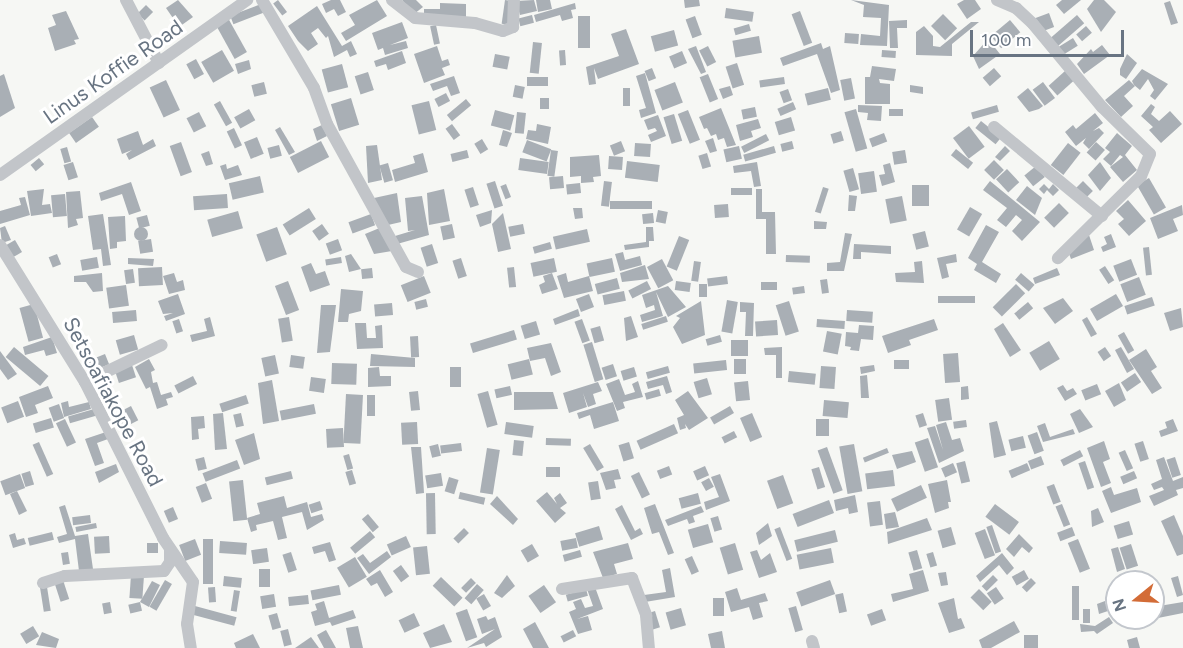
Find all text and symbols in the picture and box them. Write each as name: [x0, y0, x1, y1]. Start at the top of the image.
street label: Linus Koffie Road: [38, 15, 188, 129]
scale bar: [973, 18, 1128, 56]
text: 100 m: [981, 29, 1031, 51]
street label: Setsoafiakope Road: [58, 313, 168, 491]
north arrow: [1105, 570, 1165, 630]
text: N: [1108, 596, 1130, 614]

